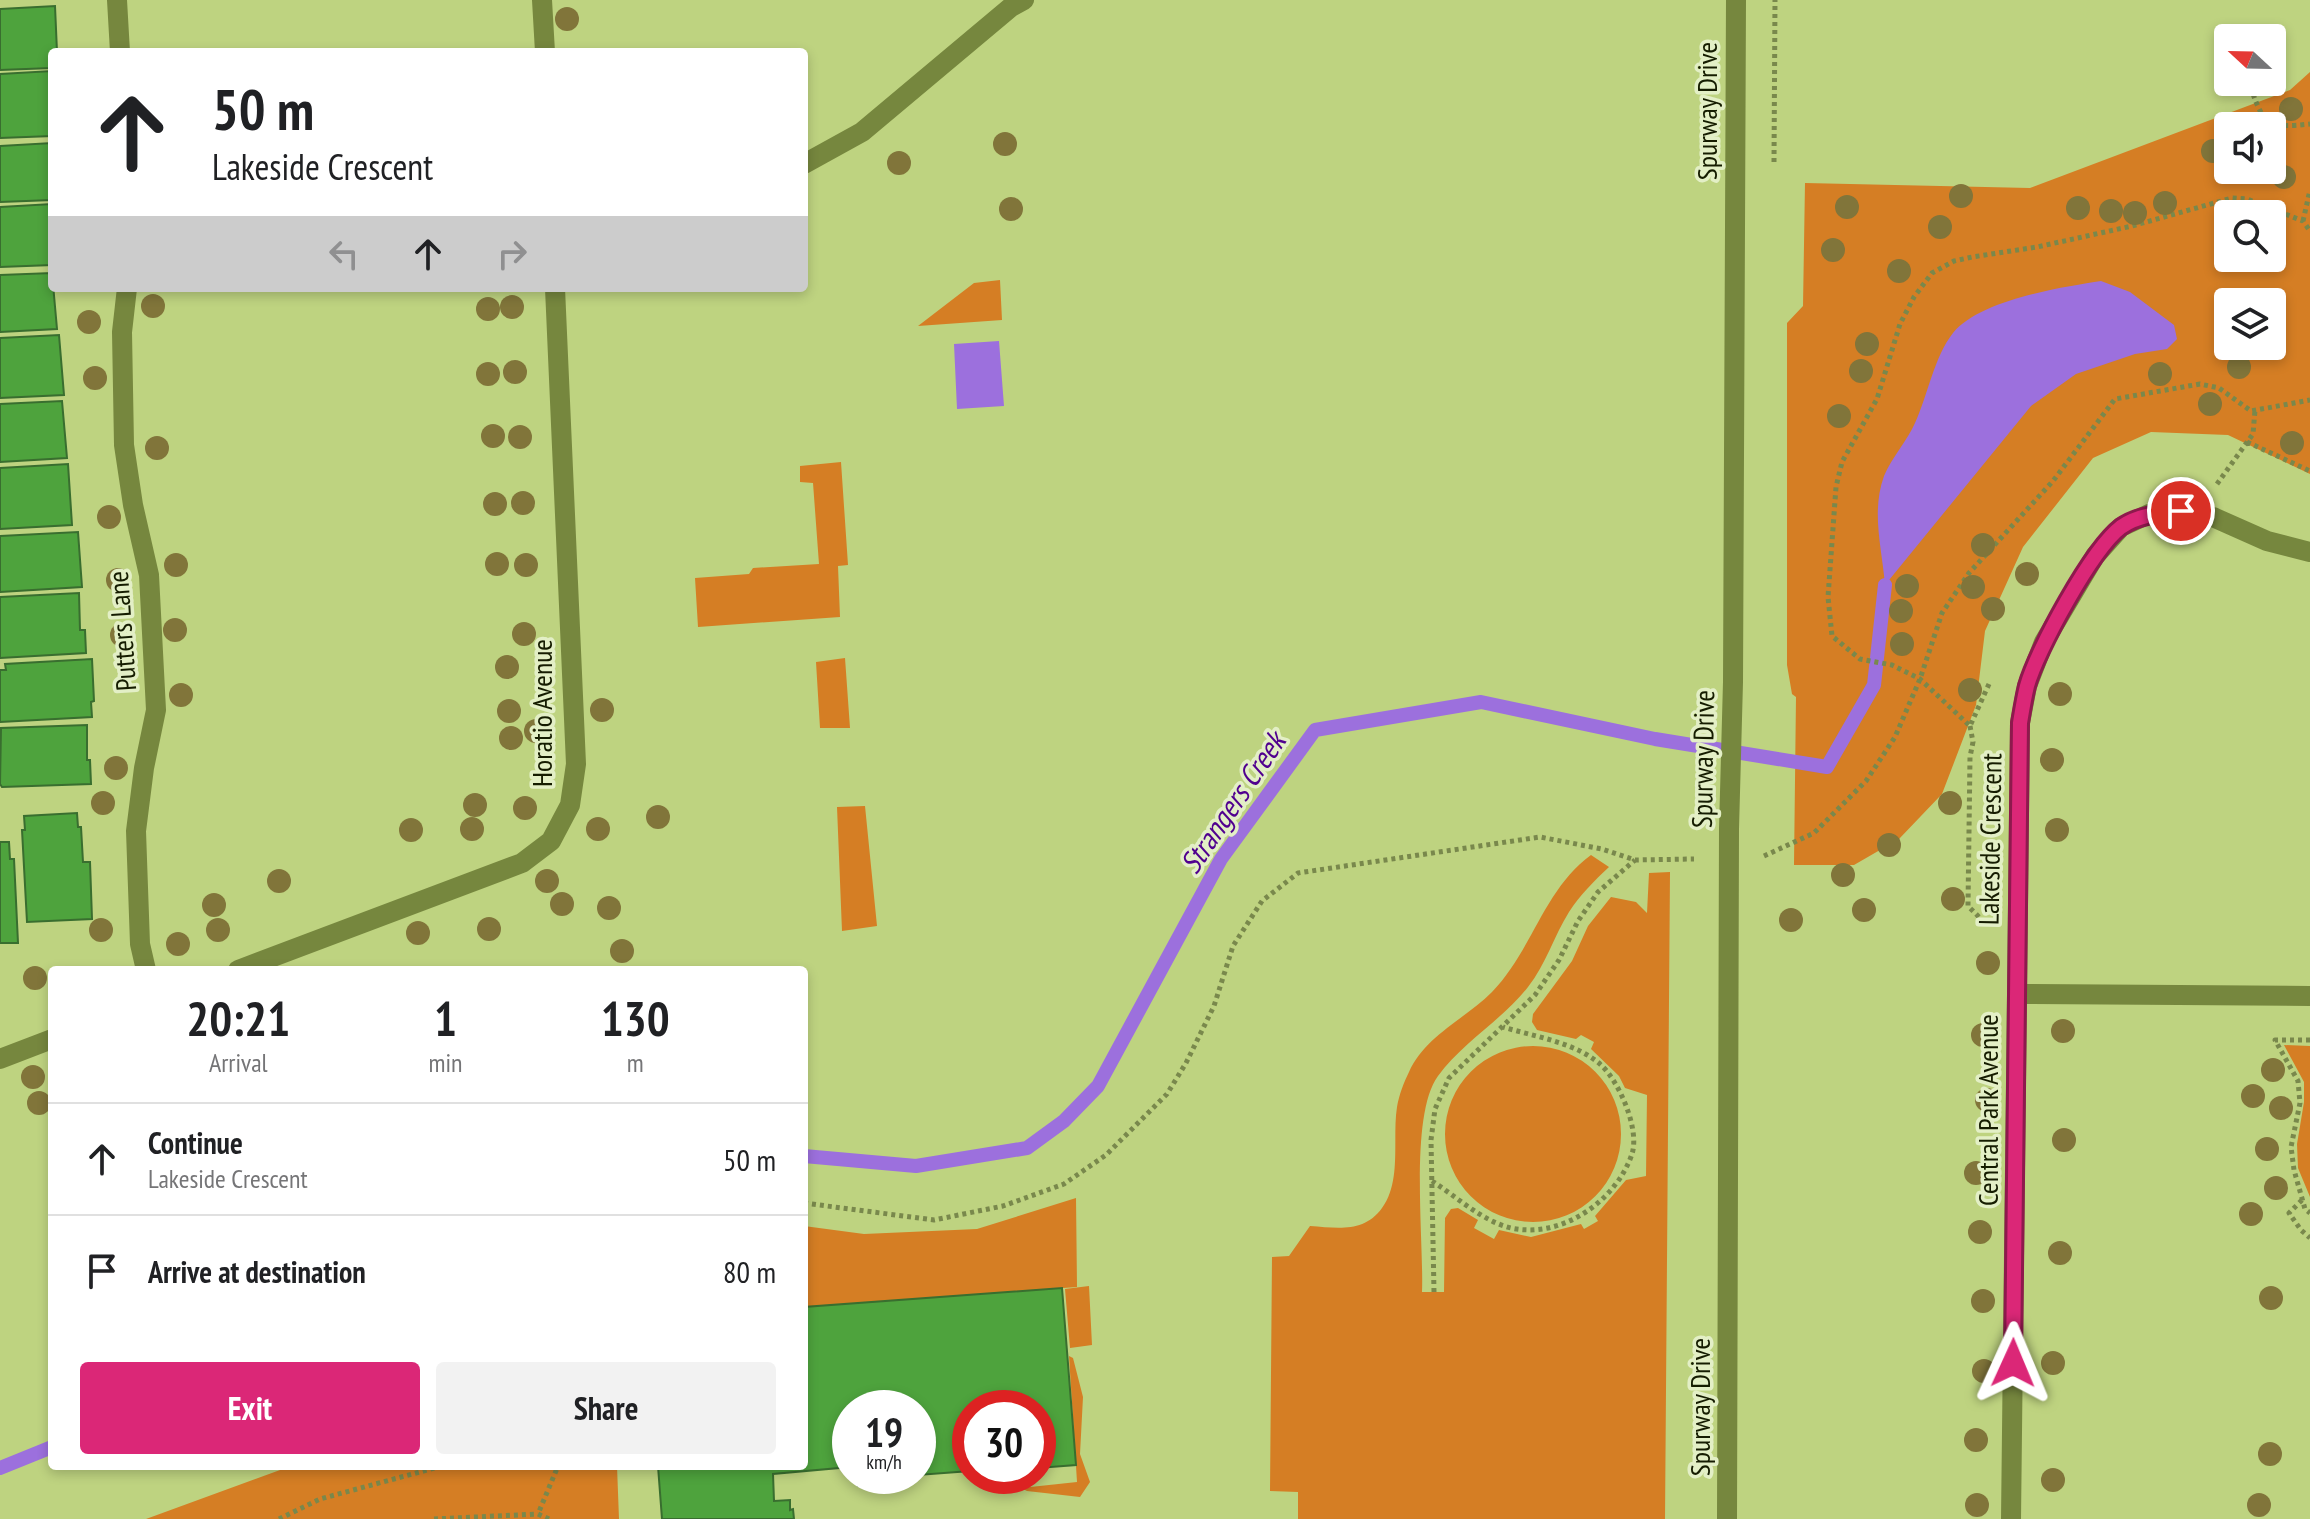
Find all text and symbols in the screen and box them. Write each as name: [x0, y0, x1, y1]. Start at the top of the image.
north arrow: [2214, 24, 2286, 96]
map controls: [2214, 24, 2286, 360]
street label: Spurway Drive: [1688, 42, 1725, 180]
text: 50 m: [212, 73, 314, 145]
icon: ahead: [80, 80, 184, 184]
button: sound: [2214, 112, 2286, 184]
text: Lakeside Crescent: [212, 143, 433, 190]
button: search: [2214, 200, 2286, 272]
icon: left: [322, 232, 366, 276]
icon: ahead: [406, 232, 450, 276]
icon: right: [490, 232, 534, 276]
button: layers: [2214, 288, 2286, 360]
pin: [2147, 477, 2215, 545]
icon: arrive: [2159, 489, 2203, 533]
street label: Putters Lane: [99, 570, 144, 692]
street label: Horatio Avenue: [523, 639, 560, 787]
street label: Spurway Drive: [1683, 690, 1722, 828]
water label: Strangers Creek: [1170, 721, 1295, 880]
street label: Lakeside Crescent: [1970, 752, 2010, 925]
text: 20:21: [186, 987, 290, 1049]
text: 1: [434, 987, 457, 1049]
text: 130: [601, 987, 670, 1049]
street label: Central Park Avenue: [1969, 1014, 2006, 1206]
text: Arrival: [209, 1046, 268, 1079]
text: min: [428, 1046, 462, 1079]
text: m: [627, 1046, 644, 1079]
text: Continue: [148, 1123, 243, 1162]
icon: ahead: [80, 1137, 124, 1181]
text: 50 m: [723, 1140, 776, 1179]
text: Lakeside Crescent: [148, 1162, 308, 1195]
icon: arrive: [80, 1249, 124, 1293]
text: Arrive at destination: [148, 1252, 366, 1291]
text: 80 m: [723, 1252, 776, 1291]
position arrow: [1971, 1321, 2055, 1405]
street label: Spurway Drive: [1681, 1338, 1718, 1476]
button: Exit: [80, 1362, 420, 1454]
button: Share: [436, 1362, 776, 1454]
speed limit sign: 30: [952, 1390, 1056, 1494]
text: 19: [865, 1406, 903, 1458]
text: km/h: [866, 1449, 902, 1475]

